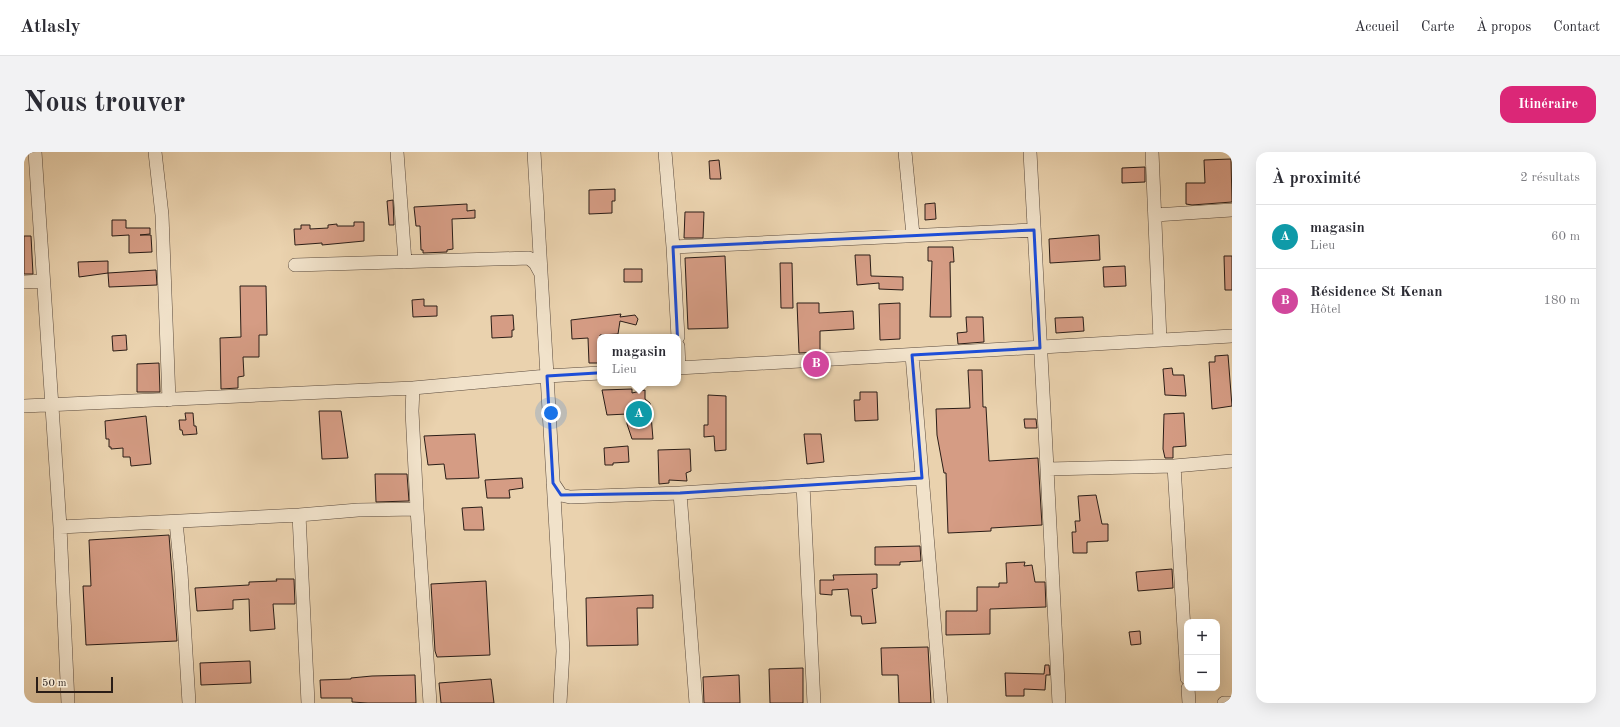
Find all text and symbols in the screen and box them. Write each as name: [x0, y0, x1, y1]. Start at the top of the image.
text: Atlasly: [20, 18, 81, 37]
text: Accueil: [1355, 20, 1399, 34]
text: Carte: [1421, 20, 1454, 34]
text: À propos: [1476, 20, 1531, 34]
text: Contact: [1553, 20, 1600, 34]
button: Itinéraire: [1500, 86, 1596, 123]
text: Nous trouver: [24, 90, 185, 118]
text: À proximité: [1272, 170, 1361, 187]
text: 2 résultats: [1520, 171, 1580, 184]
text: magasin: [1310, 221, 1365, 236]
text: A: [1280, 230, 1290, 243]
text: 60 m: [1551, 230, 1580, 243]
text: Lieu: [1310, 239, 1335, 252]
text: Résidence St Kenan: [1310, 285, 1443, 300]
text: B: [1280, 294, 1290, 307]
text: 180 m: [1543, 294, 1580, 307]
text: Hôtel: [1310, 303, 1341, 316]
popup: [597, 334, 681, 386]
text: magasin: [612, 345, 666, 360]
pin: B: [803, 349, 829, 379]
text: Lieu: [612, 363, 637, 376]
pin: A: [626, 399, 652, 429]
your location: [541, 403, 561, 423]
map controls: [1184, 619, 1220, 691]
button: +: [1184, 619, 1220, 655]
button: −: [1184, 655, 1220, 691]
scale bar: [36, 675, 113, 694]
text: 50 m: [42, 678, 67, 689]

